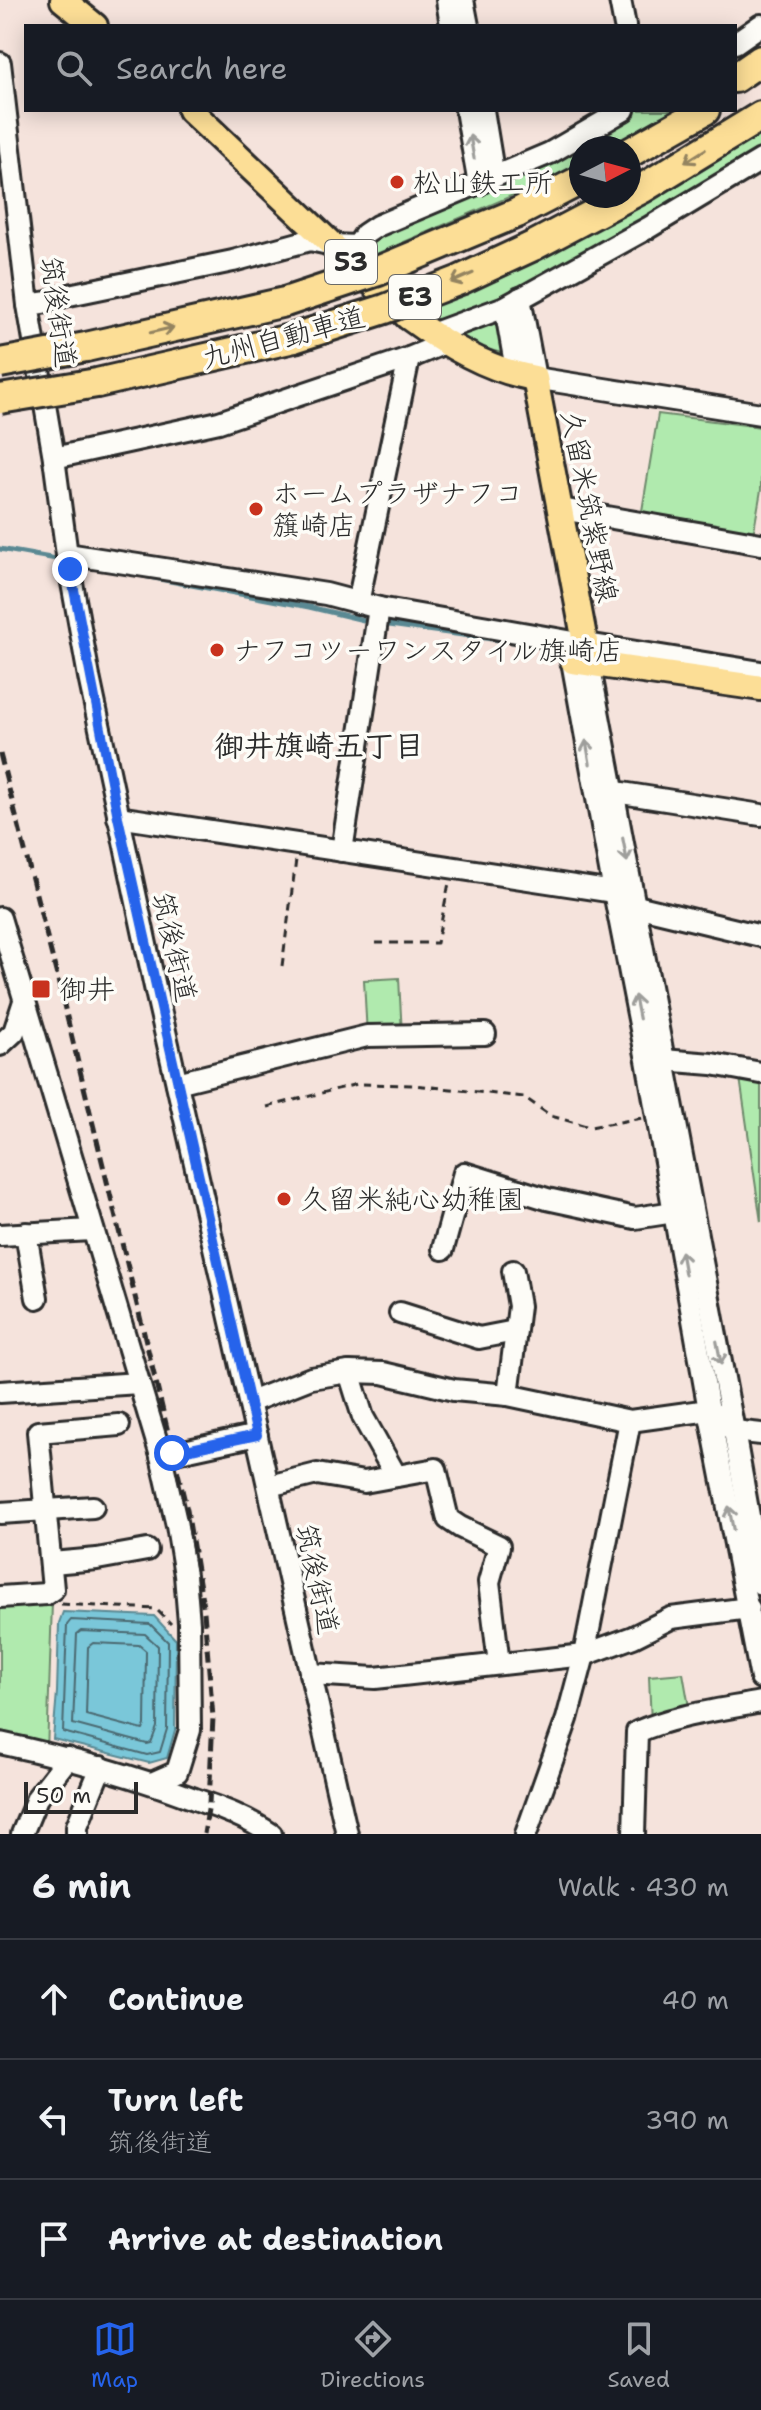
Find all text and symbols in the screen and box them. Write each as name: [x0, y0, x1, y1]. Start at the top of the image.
search box: [24, 24, 737, 112]
icon: search: [52, 46, 96, 90]
text: Search here: [116, 48, 287, 89]
one-way arrow: [464, 135, 479, 160]
north arrow: [569, 136, 641, 208]
one-way arrow: [684, 148, 706, 165]
place label: 松山鉄工所: [413, 163, 553, 201]
marker: 松山鉄工所: [388, 173, 406, 191]
road number: 53: [325, 240, 377, 284]
street label: 筑後街道: [32, 254, 86, 370]
one-way arrow: [450, 272, 475, 287]
road number: E3: [389, 275, 441, 319]
street label: 九州自動車道: [197, 297, 369, 377]
one-way arrow: [149, 322, 174, 337]
street label: 久留米筑紫野線: [553, 406, 627, 606]
place label: ホームプラザナフコ 籏崎店: [272, 474, 523, 544]
marker: ホームプラザナフコ 籏崎店: [247, 500, 265, 518]
route end: [52, 551, 88, 587]
place label: ナフコツーワンスタイル旗崎店: [233, 631, 623, 669]
marker: ナフコツーワンスタイル旗崎店: [208, 641, 226, 659]
district label: 御井旗崎五丁目: [214, 725, 424, 766]
one-way arrow: [579, 739, 594, 765]
one-way arrow: [618, 836, 633, 862]
street label: 筑後街道: [144, 888, 206, 1006]
place label: 御井: [59, 970, 115, 1008]
marker: 御井: [30, 978, 52, 1000]
one-way arrow: [629, 995, 644, 1020]
place label: 久留米純心幼稚園: [300, 1180, 524, 1218]
marker: 久留米純心幼稚園: [275, 1190, 293, 1208]
one-way arrow: [675, 1251, 690, 1276]
one-way arrow: [712, 1340, 727, 1365]
route start: [154, 1435, 190, 1471]
one-way arrow: [722, 1506, 737, 1532]
street label: 筑後街道: [288, 1520, 348, 1638]
scale bar: [24, 1778, 138, 1814]
text: 50 m: [36, 1781, 91, 1810]
text: 6 min: [32, 1863, 131, 1909]
text: Walk · 430 m: [557, 1869, 729, 1904]
icon: ahead: [32, 1977, 76, 2021]
text: Continue: [108, 1979, 244, 2020]
text: 40 m: [662, 1982, 729, 2017]
text: Turn left: [108, 2080, 243, 2121]
icon: left: [32, 2097, 76, 2141]
text: 390 m: [645, 2102, 729, 2137]
text: 筑後街道: [108, 2124, 212, 2159]
icon: arrive: [32, 2217, 76, 2261]
text: Arrive at destination: [108, 2219, 443, 2260]
tab: Map: [91, 2317, 138, 2394]
tab: Directions: [320, 2317, 425, 2394]
tab: Saved: [607, 2317, 670, 2394]

